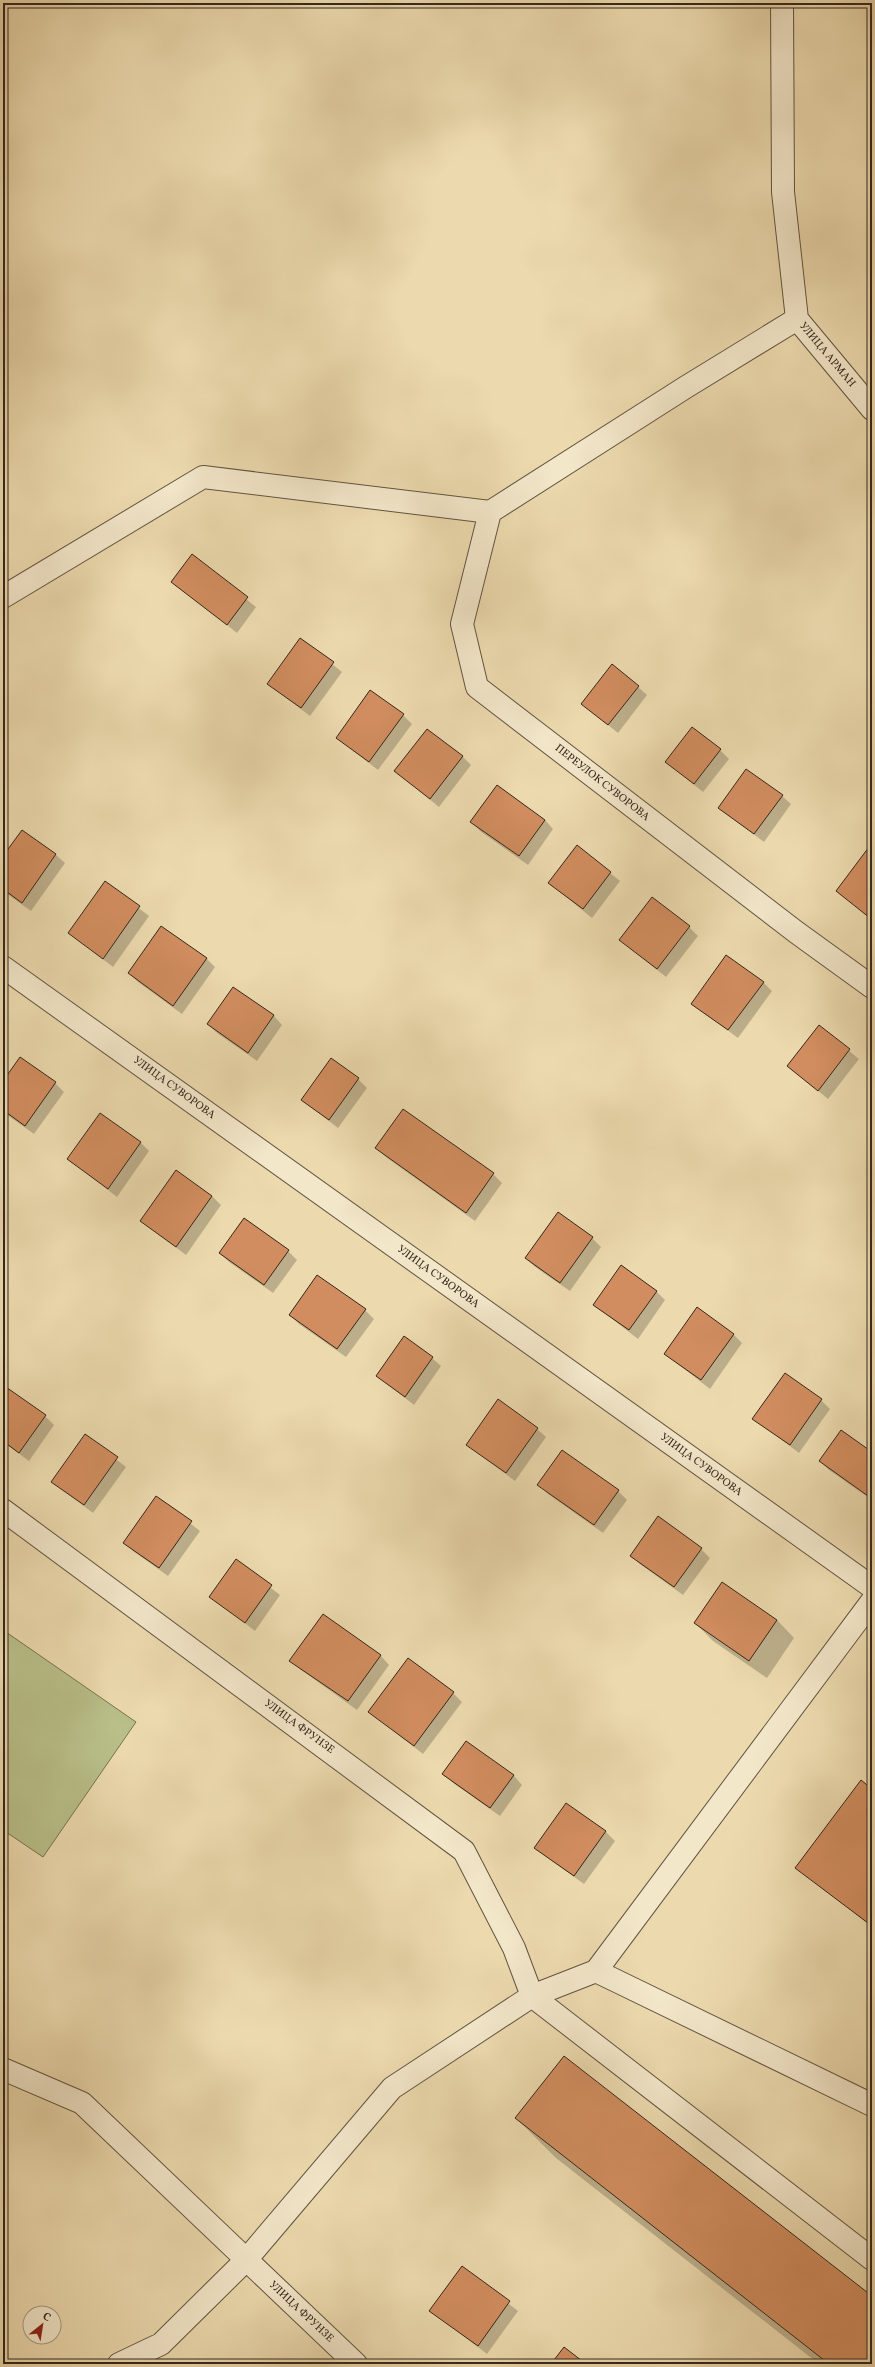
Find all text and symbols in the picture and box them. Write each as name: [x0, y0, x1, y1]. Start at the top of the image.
street label: УЛИЦА АРМАН: [795, 319, 859, 391]
street label: ПЕРЕУЛОК СУВОРОВА: [551, 741, 653, 825]
street label: УЛИЦА СУВОРОВА: [130, 1053, 218, 1123]
street label: УЛИЦА СУВОРОВА: [394, 1242, 482, 1312]
street label: УЛИЦА СУВОРОВА: [657, 1430, 745, 1500]
street label: УЛИЦА ФРУНЗЕ: [261, 1696, 338, 1758]
street label: УЛИЦА ФРУНЗЕ: [265, 2278, 337, 2346]
north arrow: [22, 2305, 62, 2345]
text: С: [39, 2309, 53, 2326]

